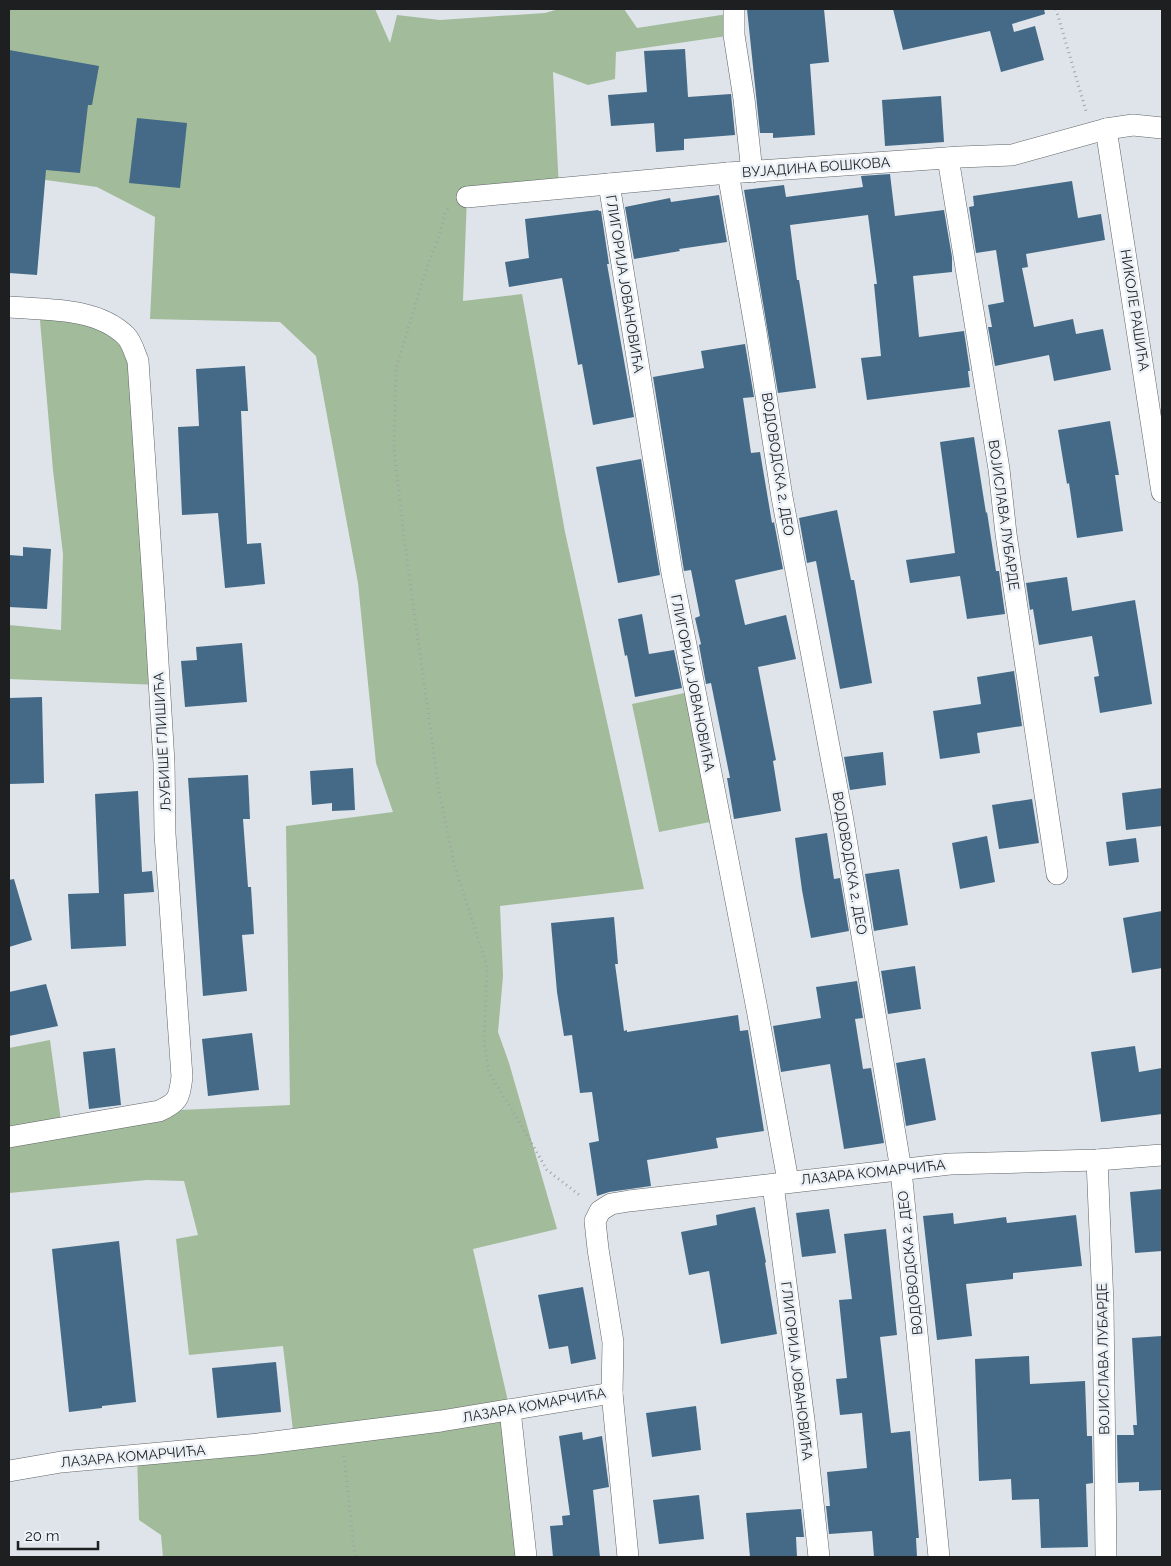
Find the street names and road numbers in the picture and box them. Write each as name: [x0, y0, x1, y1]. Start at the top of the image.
street label: ВУЈАДИНА БОШКОВА: [741, 154, 891, 180]
street label: ГЛИГОРИЈА ЈОВАНОВИЋА: [603, 194, 647, 375]
street label: НИКОЛЕ РАШИЋА: [1117, 248, 1153, 373]
street label: ВОДОВОДСКА 2. ДЕО: [759, 391, 797, 537]
street label: ВОЈИСЛАВА ЛУБАРДЕ: [986, 439, 1022, 591]
street label: ГЛИГОРИЈА ЈОВАНОВИЋА: [668, 593, 718, 773]
street label: ЉУБИШЕ ГЛИШИЋА: [150, 671, 174, 812]
street label: ВОДОВОДСКА 2. ДЕО: [830, 790, 870, 936]
street label: ЛАЗАРА КОМАРЧИЋА: [800, 1156, 947, 1188]
street label: ВОДОВОДСКА 2. ДЕО: [894, 1190, 926, 1336]
street label: ГЛИГОРИЈА ЈОВАНОВИЋА: [778, 1281, 816, 1462]
street label: ВОЈИСЛАВА ЛУБАРДЕ: [1094, 1283, 1112, 1435]
street label: ЛАЗАРА КОМАРЧИЋА: [461, 1384, 608, 1426]
street label: ЛАЗАРА КОМАРЧИЋА: [60, 1442, 207, 1470]

